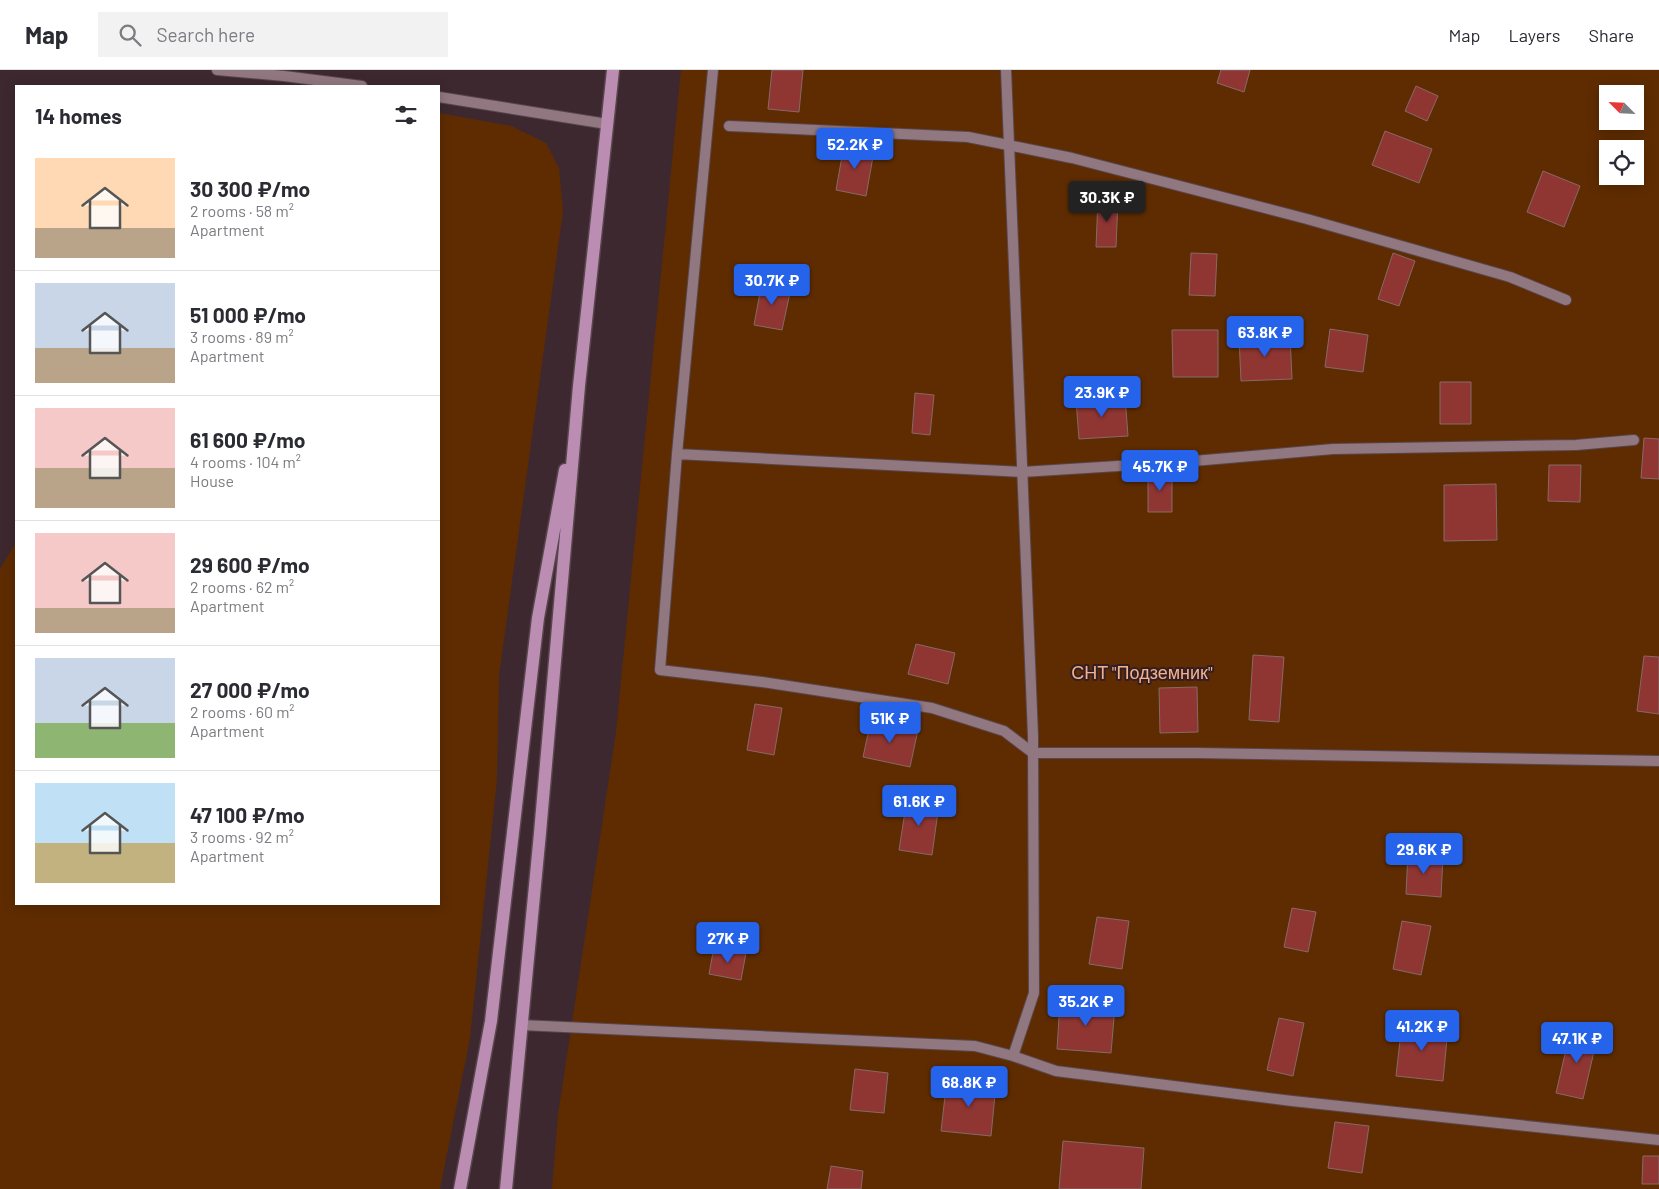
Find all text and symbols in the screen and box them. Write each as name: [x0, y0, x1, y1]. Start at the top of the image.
search box: [98, 12, 448, 57]
text: Map: [25, 20, 68, 49]
icon: search: [116, 21, 144, 49]
text: Search here: [156, 23, 255, 46]
text: Map: [1448, 24, 1480, 46]
text: Layers: [1508, 24, 1561, 46]
text: Share: [1589, 24, 1634, 46]
north arrow: [1599, 85, 1644, 130]
map controls: [1599, 85, 1644, 185]
icon: filters: [392, 101, 420, 129]
text: 14 homes: [35, 103, 122, 128]
pin: 52.2K ₽: [809, 128, 901, 170]
text: 52.2K ₽: [827, 134, 883, 153]
button: locate: [1599, 140, 1644, 185]
text: 30 300 ₽/mo: [190, 176, 310, 201]
icon: home: [75, 178, 135, 238]
pin: 30.3K ₽: [1061, 180, 1153, 223]
text: 30.3K ₽: [1079, 187, 1135, 206]
text: 2 rooms · 58 m²: [190, 201, 294, 220]
text: Apartment: [190, 220, 265, 239]
pin: 30.7K ₽: [726, 264, 818, 306]
text: 30.7K ₽: [745, 270, 799, 289]
text: 51 000 ₽/mo: [190, 302, 306, 327]
icon: home: [75, 303, 135, 363]
pin: 63.8K ₽: [1219, 316, 1311, 358]
text: 63.8K ₽: [1238, 322, 1292, 341]
text: 3 rooms · 89 m²: [190, 327, 294, 346]
text: Apartment: [190, 346, 265, 365]
pin: 23.9K ₽: [1056, 376, 1148, 418]
text: 23.9K ₽: [1075, 382, 1129, 401]
text: 61 600 ₽/mo: [190, 427, 305, 452]
icon: home: [75, 428, 135, 488]
pin: 45.7K ₽: [1114, 450, 1206, 492]
text: 4 rooms · 104 m²: [190, 452, 301, 471]
text: 45.7K ₽: [1133, 456, 1188, 475]
text: House: [190, 471, 234, 490]
text: 29 600 ₽/mo: [190, 552, 310, 577]
icon: home: [75, 553, 135, 613]
text: 2 rooms · 62 m²: [190, 577, 294, 596]
text: Apartment: [190, 596, 265, 615]
park label: СНТ "Подземник": [1071, 661, 1213, 683]
text: 27 000 ₽/mo: [190, 677, 310, 702]
icon: home: [75, 678, 135, 738]
text: 2 rooms · 60 m²: [190, 702, 295, 721]
pin: 51K ₽: [855, 702, 925, 744]
text: 51K ₽: [871, 708, 909, 727]
text: Apartment: [190, 721, 265, 740]
pin: 61.6K ₽: [873, 784, 965, 827]
text: 61.6K ₽: [893, 791, 945, 810]
text: 47 100 ₽/mo: [190, 802, 305, 827]
icon: home: [75, 803, 135, 863]
text: 3 rooms · 92 m²: [190, 827, 294, 846]
pin: 29.6K ₽: [1378, 832, 1470, 875]
text: 29.6K ₽: [1397, 839, 1451, 858]
text: Apartment: [190, 846, 265, 865]
pin: 27K ₽: [693, 922, 763, 964]
text: 27K ₽: [707, 928, 749, 947]
pin: 35.2K ₽: [1040, 984, 1132, 1027]
text: 35.2K ₽: [1059, 991, 1113, 1010]
pin: 41.2K ₽: [1376, 1010, 1468, 1052]
text: 41.2K ₽: [1396, 1016, 1448, 1035]
pin: 47.1K ₽: [1531, 1022, 1623, 1064]
text: 47.1K ₽: [1552, 1028, 1602, 1047]
pin: 68.8K ₽: [923, 1066, 1015, 1108]
text: 68.8K ₽: [942, 1072, 996, 1091]

